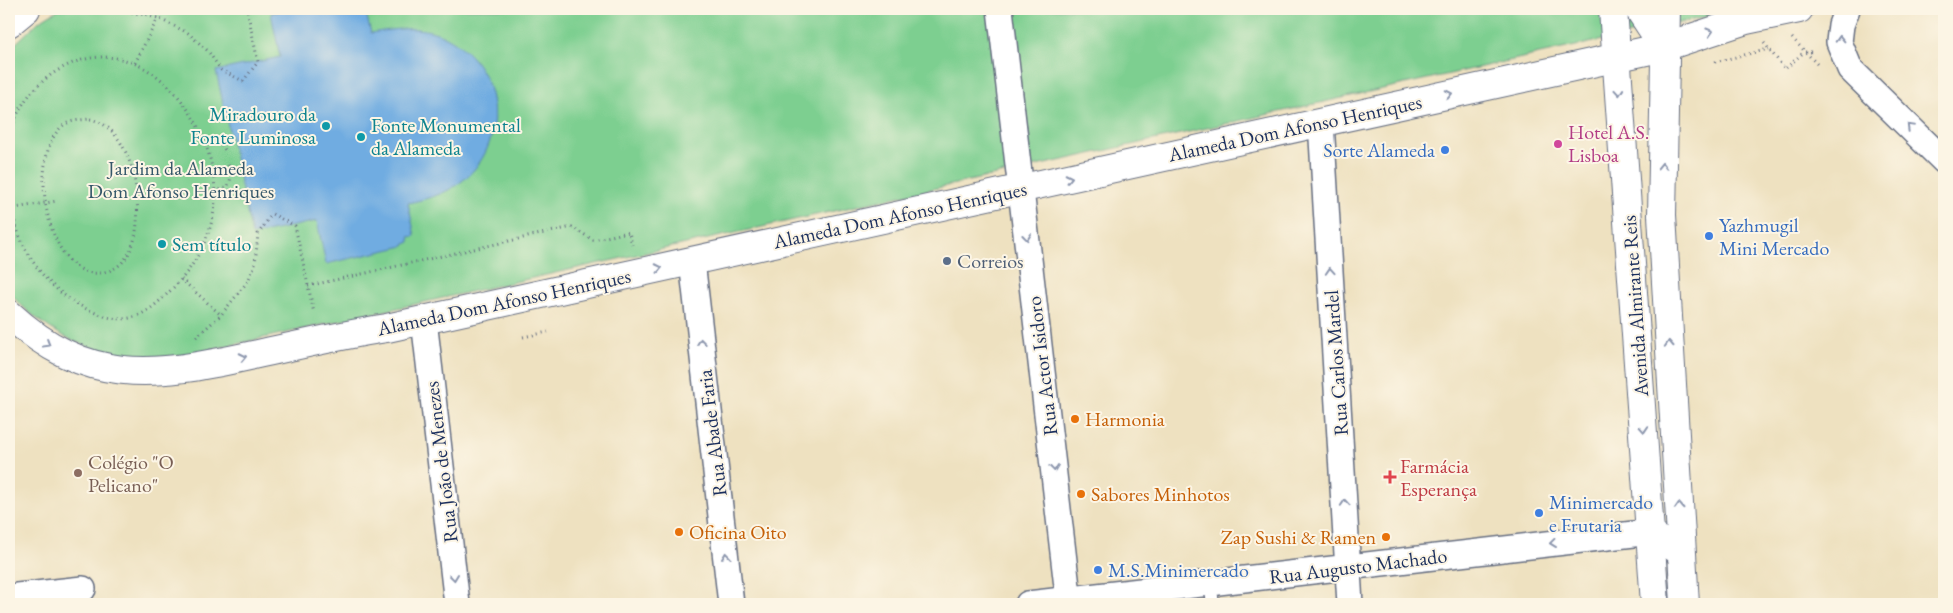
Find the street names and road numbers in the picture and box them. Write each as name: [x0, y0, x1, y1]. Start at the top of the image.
street label: Alameda Dom Afonso Henriques: [1165, 88, 1424, 168]
street label: Alameda Dom Afonso Henriques: [770, 175, 1029, 255]
street label: Avenida Almirante Reis: [1616, 214, 1654, 399]
street label: Alameda Dom Afonso Henriques: [374, 262, 633, 342]
street label: Rua Carlos Mardel: [1318, 289, 1354, 437]
street label: Rua Actor Isidoro: [1021, 295, 1063, 437]
street label: Rua Abade Faria: [691, 368, 733, 498]
street label: Rua João de Menezes: [418, 380, 464, 544]
street label: Rua Augusto Machado: [1268, 542, 1449, 590]

